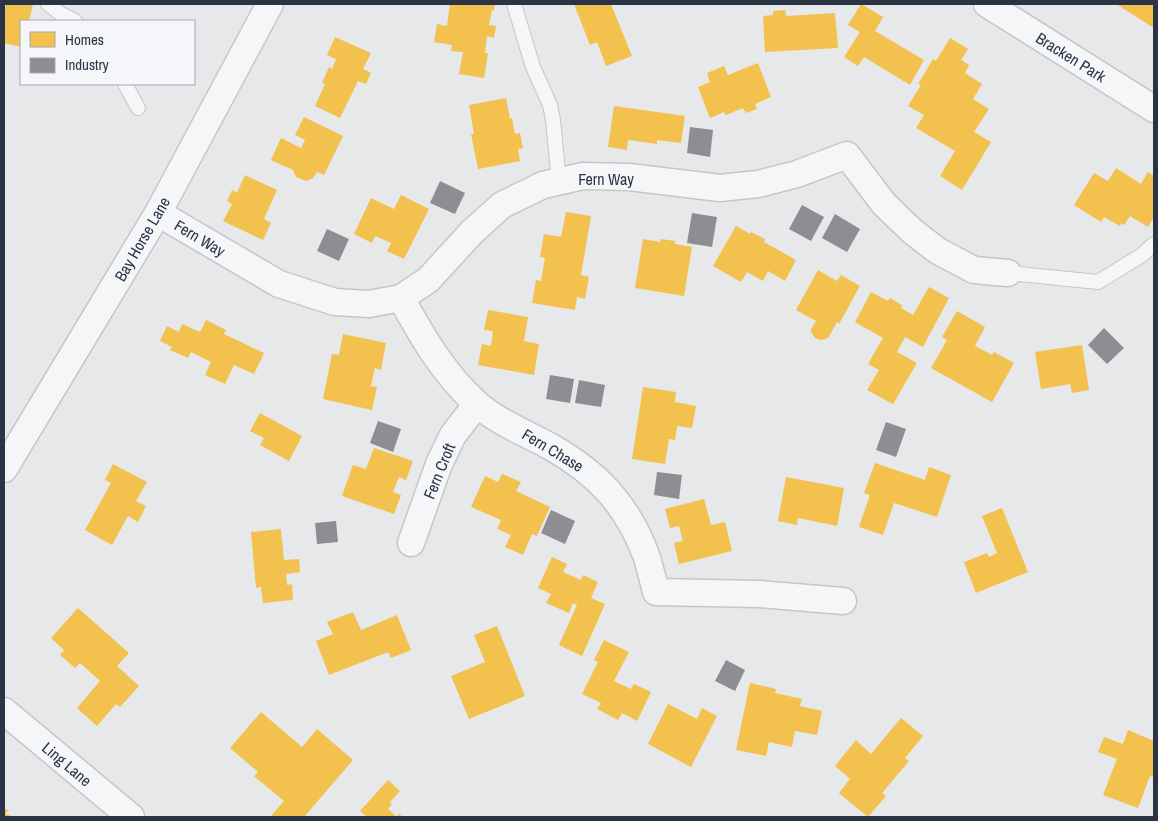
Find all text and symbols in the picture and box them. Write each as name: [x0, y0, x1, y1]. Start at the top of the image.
legend: [20, 20, 195, 85]
street label: Bracken Park: [1032, 27, 1111, 87]
text: Homes: [65, 29, 104, 50]
text: Industry: [65, 54, 110, 75]
street label: Fern Way: [578, 168, 634, 190]
street label: Bay Horse Lane: [109, 193, 175, 285]
street label: Fern Way: [170, 214, 230, 262]
street label: Fern Chase: [518, 423, 588, 477]
street label: Fern Croft: [418, 439, 460, 502]
street label: Ling Lane: [38, 737, 96, 791]

